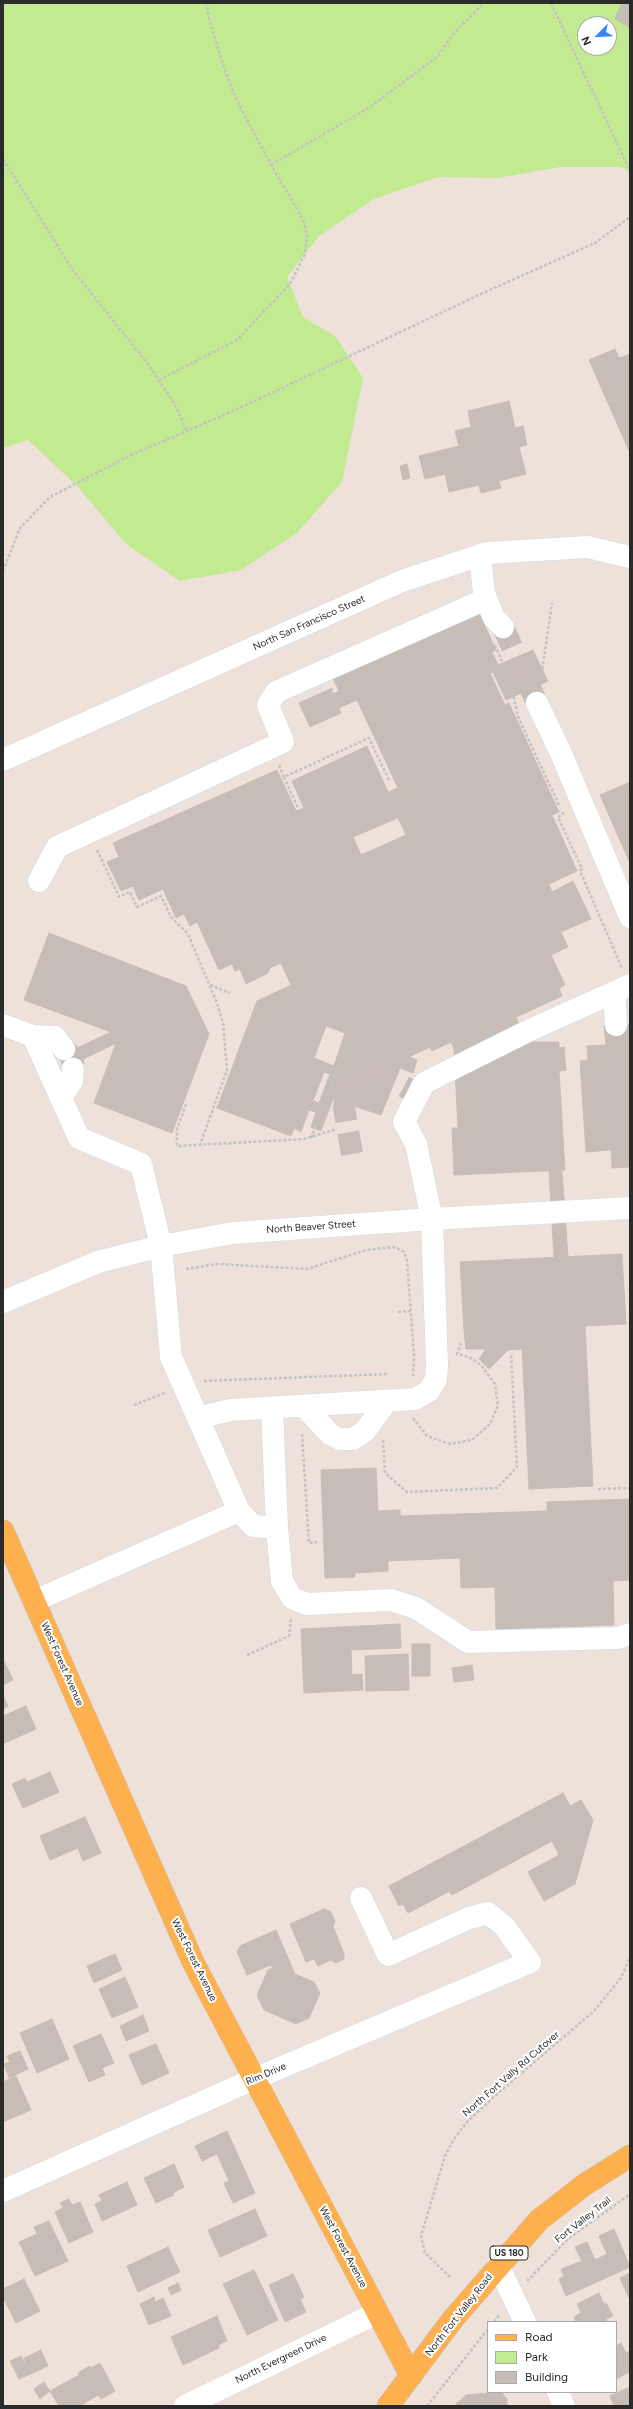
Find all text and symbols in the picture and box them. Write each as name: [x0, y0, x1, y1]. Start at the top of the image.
north arrow: [577, 16, 617, 56]
text: N: [579, 34, 594, 47]
street label: North San Francisco Street: [251, 593, 367, 653]
street label: North Beaver Street: [266, 1218, 356, 1236]
street label: West Forest Avenue: [38, 1620, 86, 1708]
street label: West Forest Avenue: [169, 1917, 219, 2003]
street label: North Fort Vally Rd Cutover: [460, 2029, 562, 2119]
street label: Rim Drive: [244, 2060, 288, 2088]
street label: Fort Valley Trail: [553, 2194, 613, 2246]
street label: West Forest Avenue: [317, 2204, 369, 2290]
road number: US 180: [490, 2246, 528, 2260]
street label: North Fort Valley Road: [423, 2271, 495, 2359]
legend: [487, 2321, 617, 2393]
text: Road: [525, 2330, 553, 2344]
street label: North Evergreen Drive: [233, 2332, 329, 2386]
text: Park: [525, 2350, 548, 2364]
text: Building: [525, 2370, 568, 2384]

